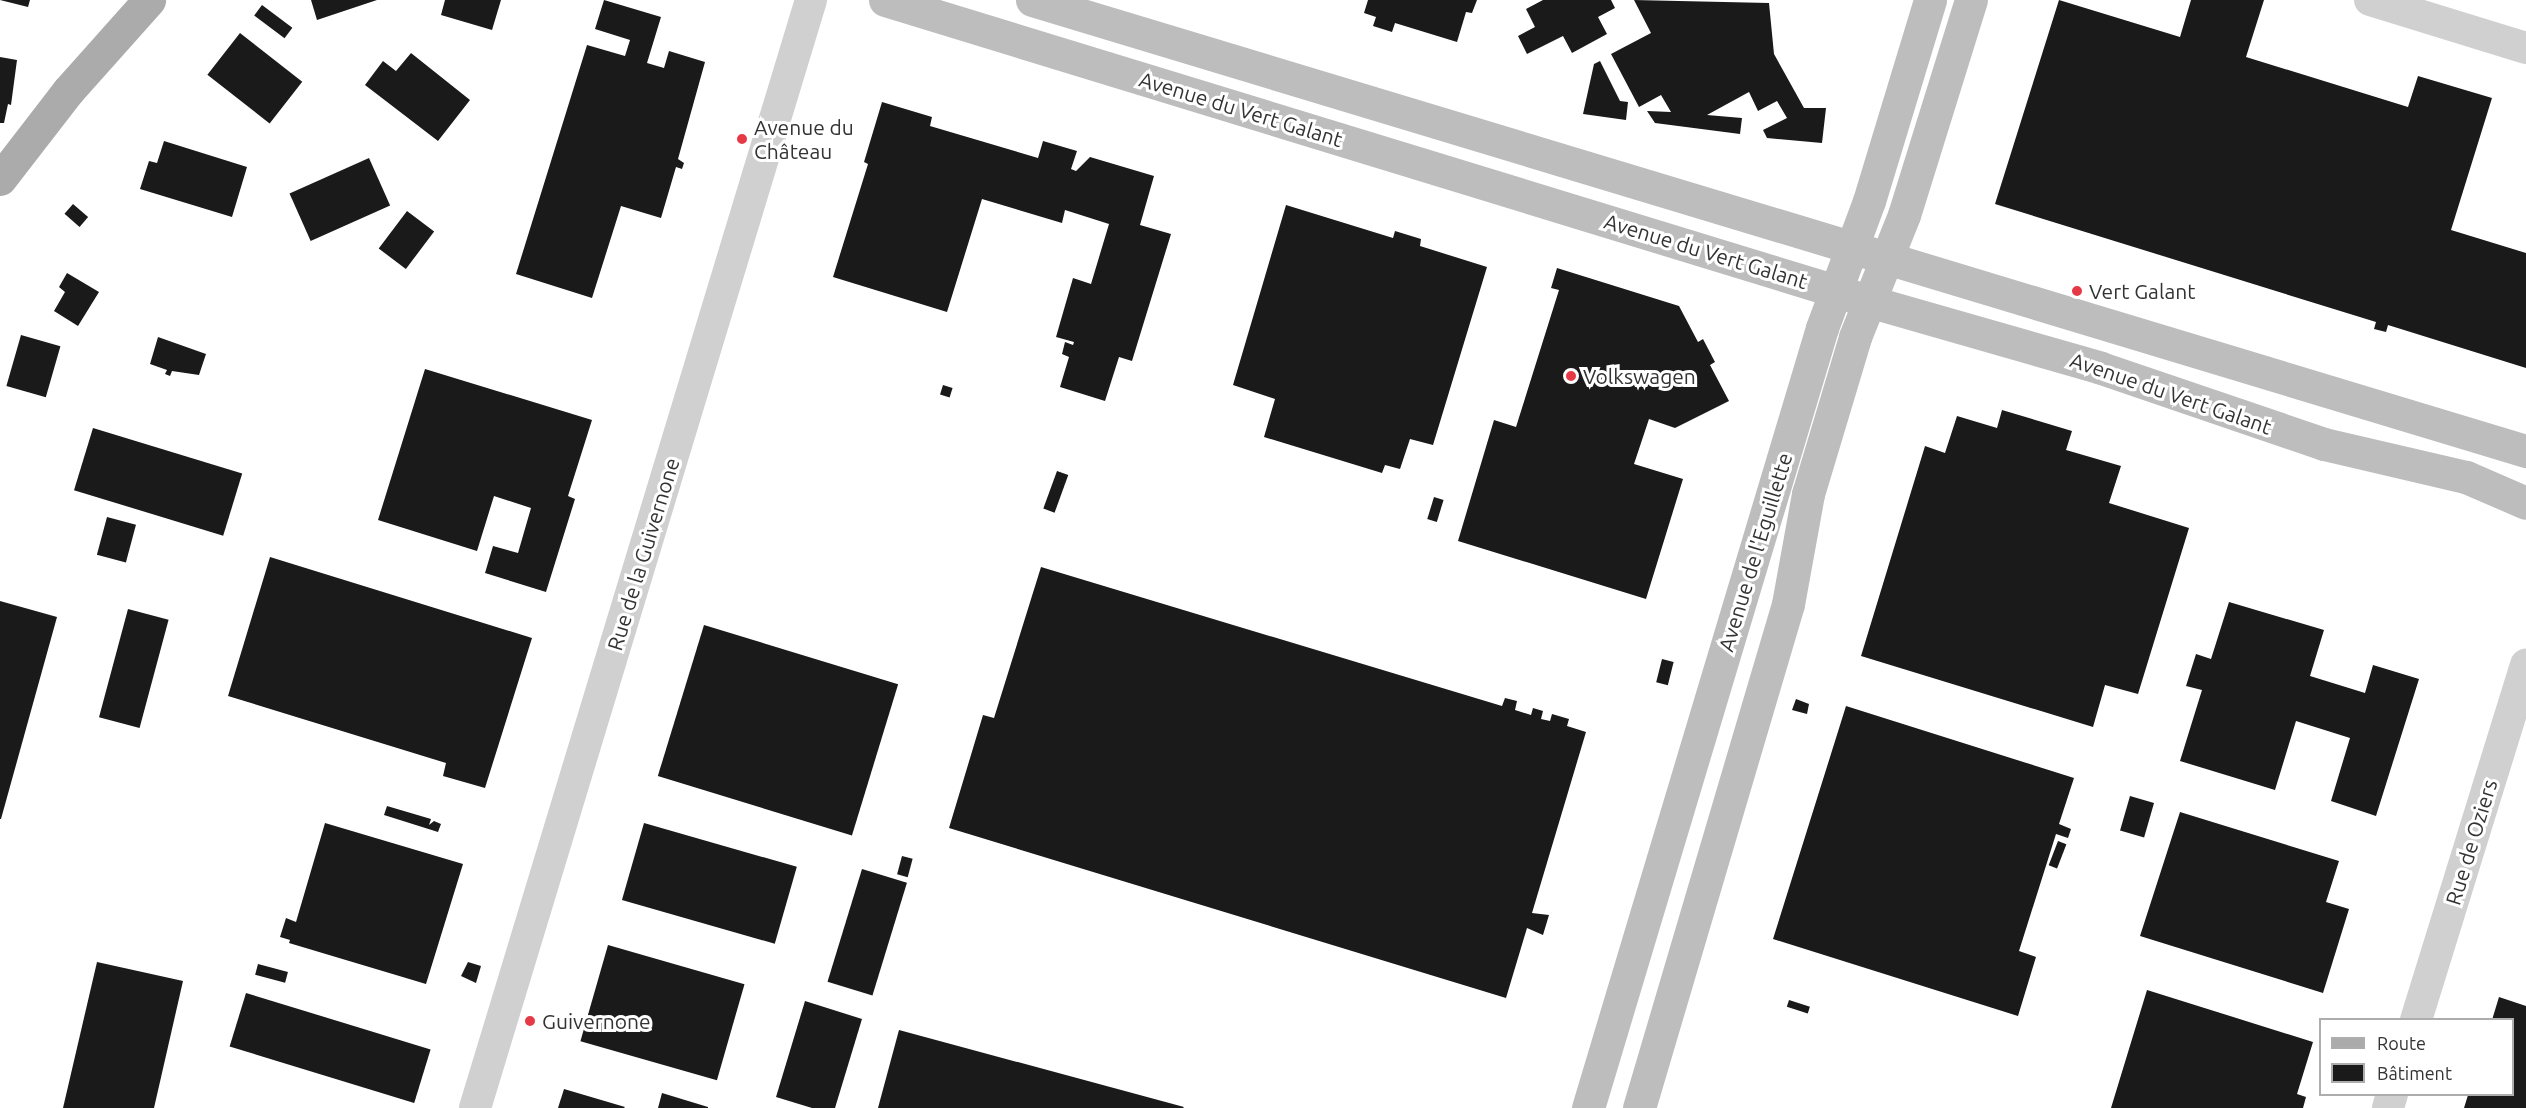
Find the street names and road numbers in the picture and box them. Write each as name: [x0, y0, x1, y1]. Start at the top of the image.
street label: Avenue du Vert Galant: [1136, 66, 1346, 152]
street label: Avenue du Vert Galant: [1601, 208, 1811, 294]
street label: Avenue du Vert Galant: [2067, 347, 2275, 439]
street label: Avenue de l'Eguillette: [1713, 450, 1797, 654]
street label: Rue de la Guivernone: [602, 455, 684, 653]
street label: Rue de Oziers: [2440, 776, 2502, 908]

